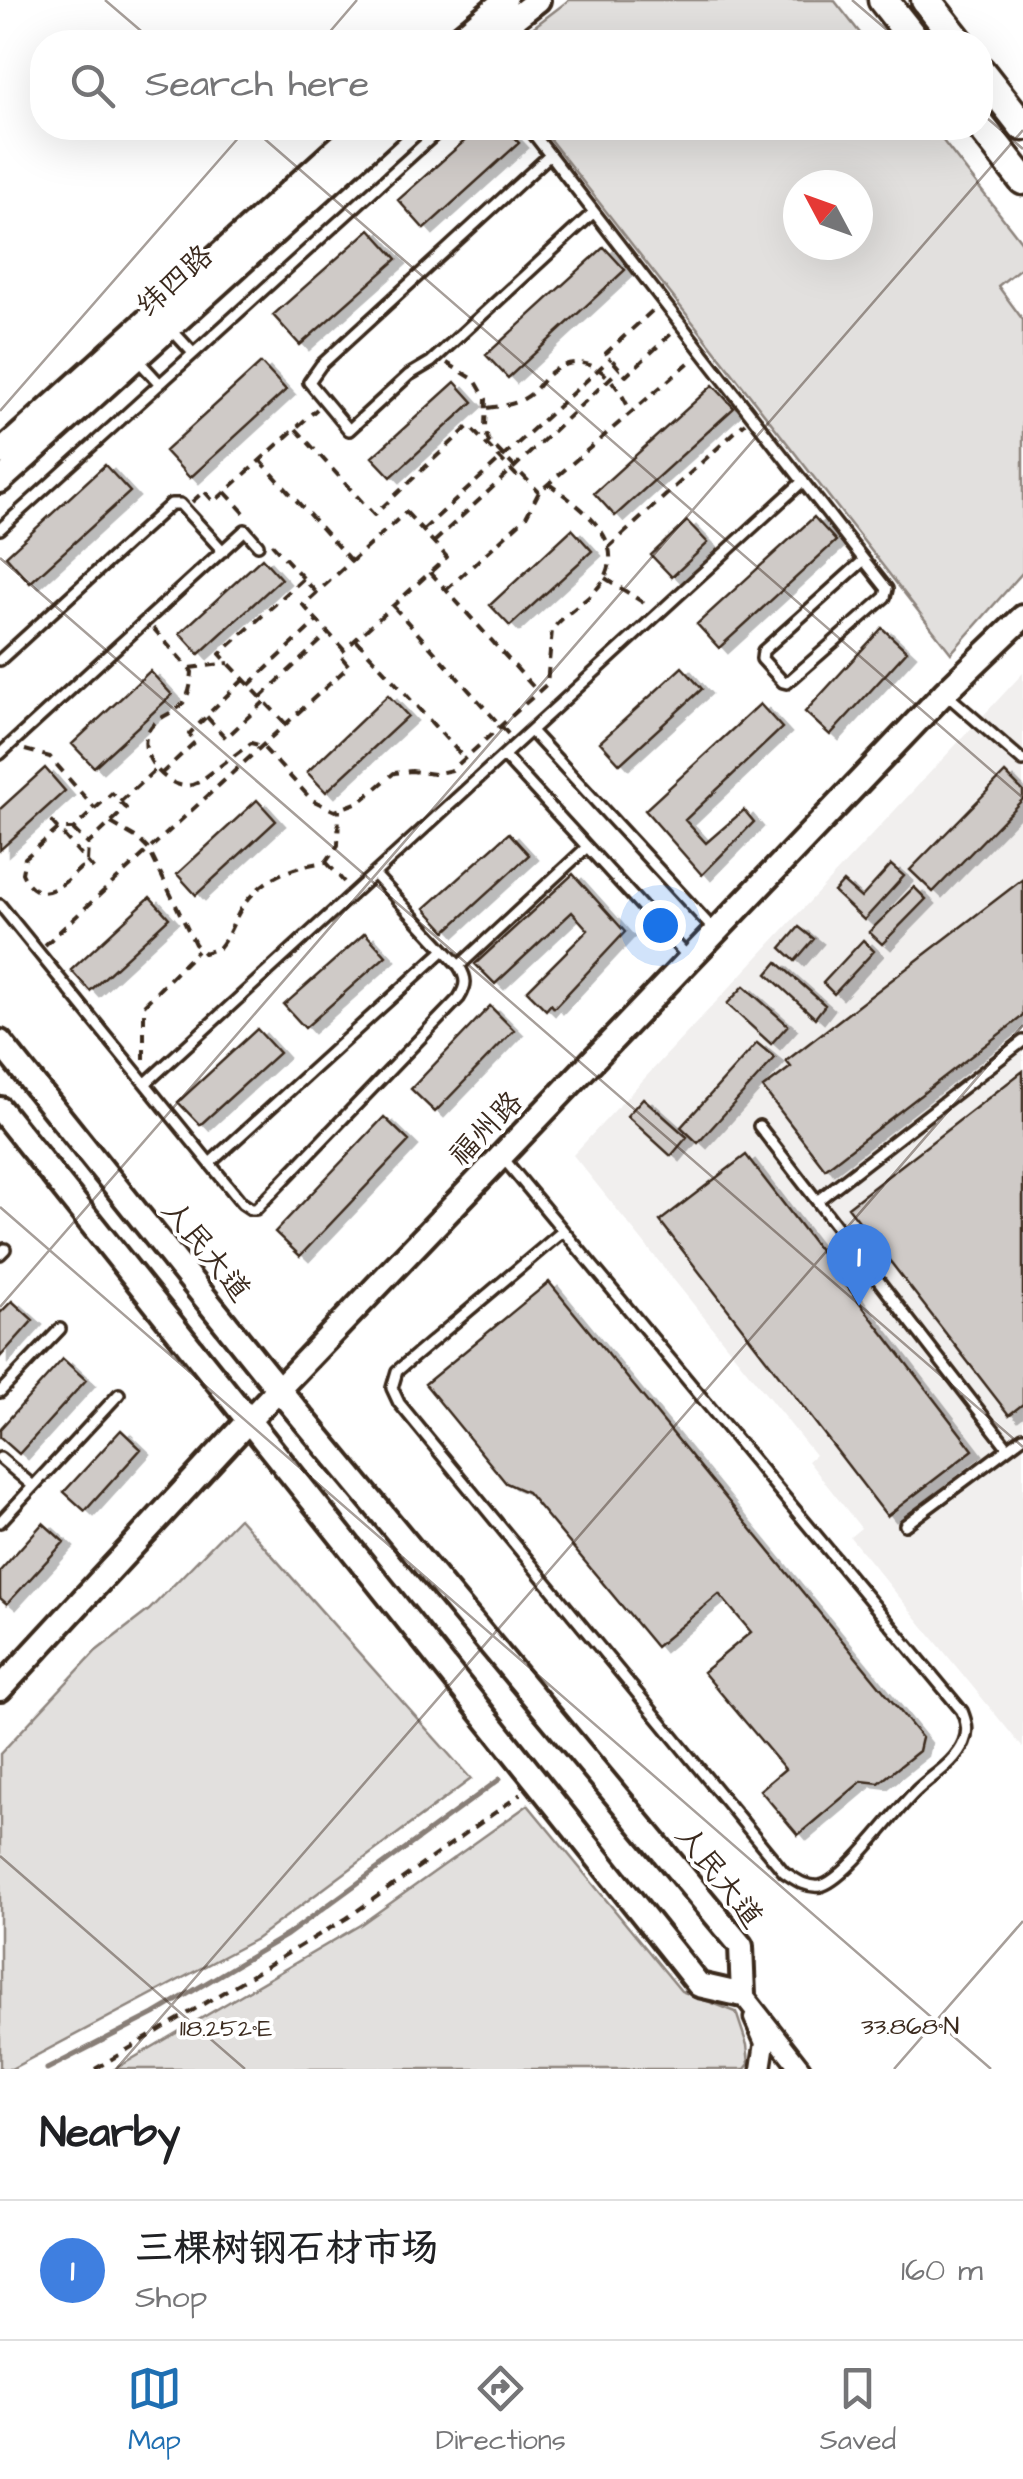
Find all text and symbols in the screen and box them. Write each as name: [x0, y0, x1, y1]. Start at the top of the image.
search box: [30, 30, 993, 140]
icon: search: [65, 58, 120, 113]
text: Search here: [145, 59, 369, 111]
north arrow: [783, 170, 873, 260]
street label: 纬四路: [128, 235, 222, 327]
your location: [635, 900, 686, 951]
street label: 福州路: [440, 1082, 532, 1176]
street label: 人民大道: [152, 1191, 260, 1311]
pin: 1: [826, 1224, 892, 1306]
street label: 人民大道: [666, 1817, 772, 1937]
text: 33.868°N: [861, 2009, 959, 2044]
text: 118.252°E: [180, 2011, 273, 2046]
text: Nearby: [40, 2105, 180, 2163]
text: 三棵树钢石材市场: [135, 2223, 439, 2275]
text: 1: [70, 2248, 75, 2293]
text: 160 m: [901, 2248, 983, 2293]
text: Shop: [135, 2275, 207, 2320]
tab: Map: [127, 2361, 182, 2460]
tab: Directions: [436, 2361, 566, 2460]
tab: Saved: [820, 2361, 896, 2460]

